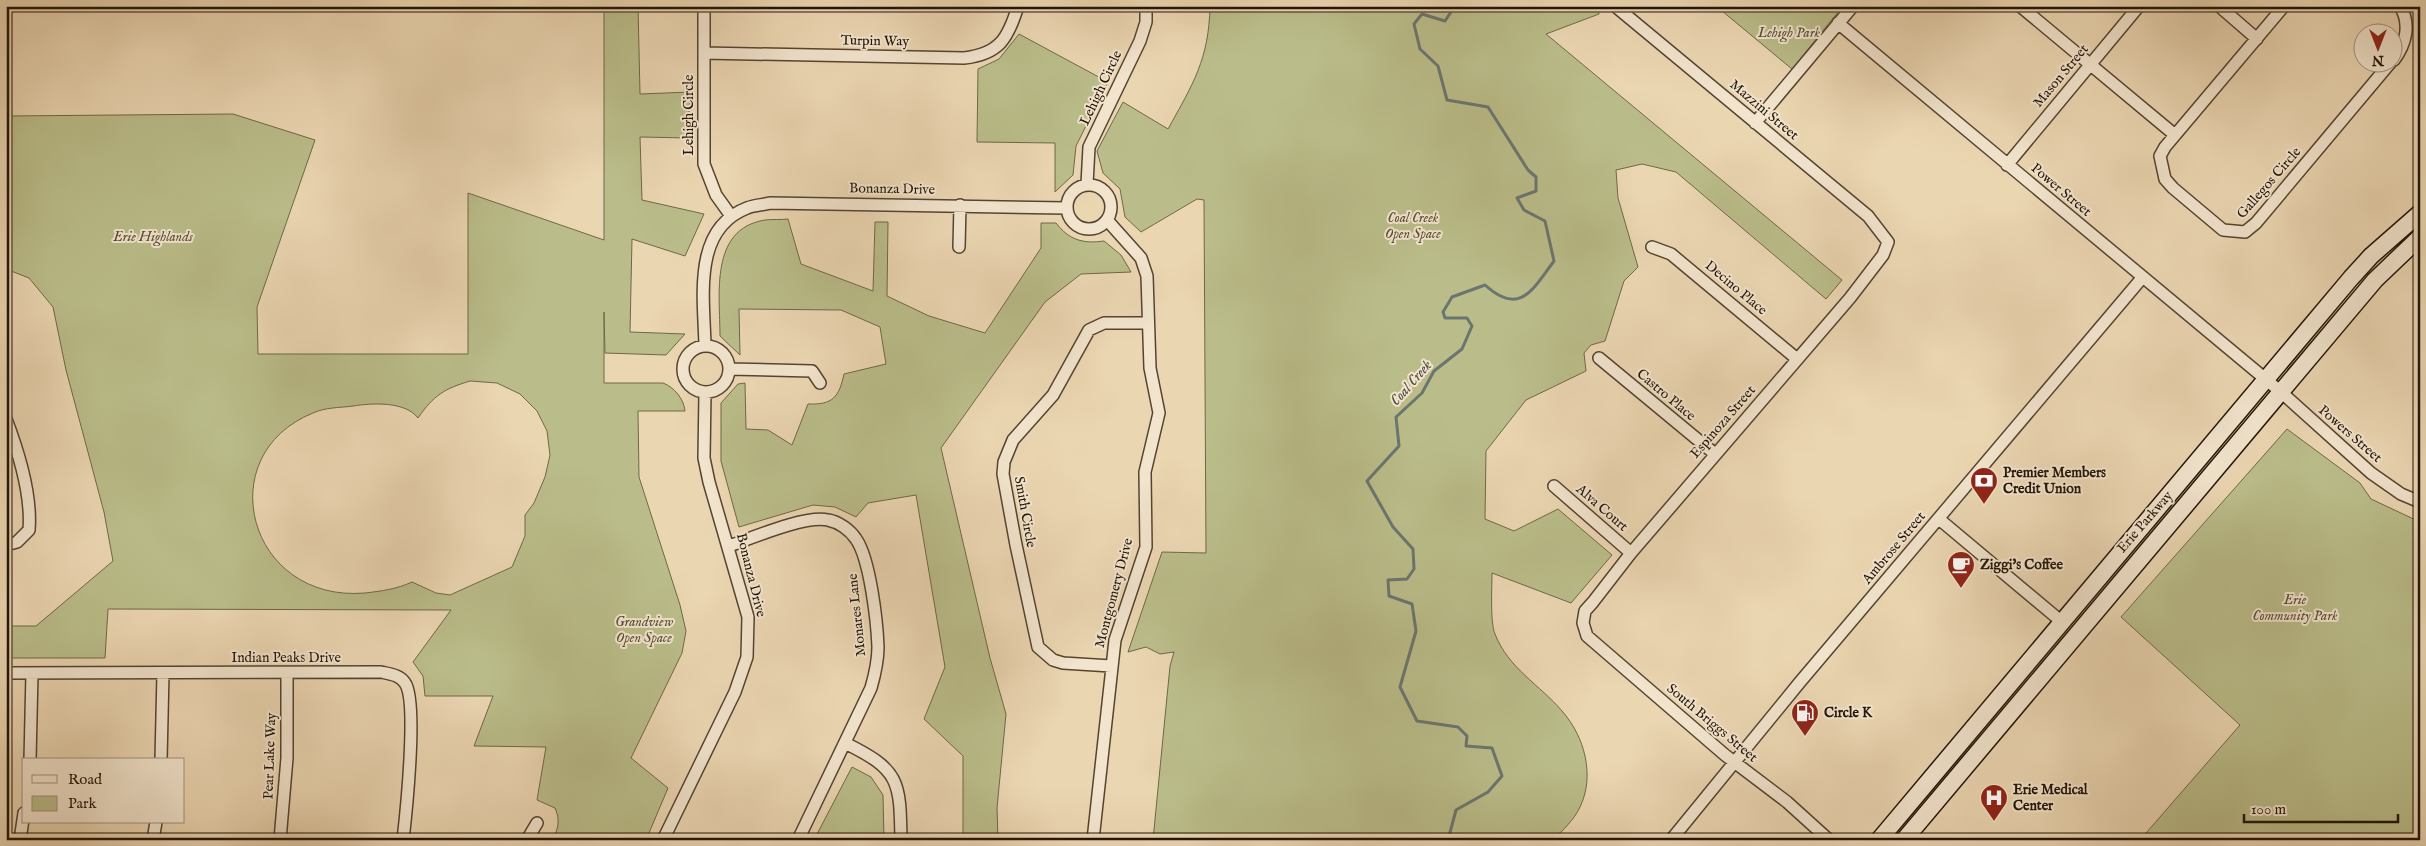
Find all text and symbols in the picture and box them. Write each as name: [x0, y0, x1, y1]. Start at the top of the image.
north arrow: [2354, 22, 2404, 72]
park label: Lehigh Park: [1757, 24, 1820, 43]
street label: Turpin Way: [841, 31, 909, 51]
street label: Mason Street: [2029, 41, 2093, 111]
street label: Lehigh Circle: [1076, 47, 1126, 128]
text: N: [2372, 51, 2385, 69]
street label: Lehigh Circle: [680, 74, 698, 155]
street label: Mazzini Street: [1726, 76, 1802, 144]
street label: Gallegos Circle: [2233, 143, 2305, 223]
street label: Power Street: [2027, 159, 2095, 221]
street label: Bonanza Drive: [849, 179, 936, 199]
park label: Coal Creek Open Space: [1385, 209, 1441, 243]
park label: Erie Highlands: [112, 228, 194, 247]
street label: Decino Place: [1701, 257, 1771, 320]
water label: Coal Creek: [1386, 356, 1436, 410]
street label: Castro Place: [1633, 365, 1700, 425]
street label: Espinoza Street: [1686, 382, 1760, 462]
street label: Powers Street: [2314, 401, 2386, 467]
place label: Premier Members Credit Union: [2003, 464, 2106, 498]
bank icon: Premier Members Credit Union: [1969, 466, 1999, 505]
street label: Smith Circle: [1010, 475, 1040, 550]
street label: Alva Court: [1572, 480, 1632, 536]
street label: Erie Parkway: [2113, 487, 2177, 557]
street label: Ambrose Street: [1858, 508, 1930, 589]
street label: Bonanza Drive: [732, 531, 770, 619]
street label: Montgomery Drive: [1091, 536, 1137, 650]
cafe icon: Ziggi's Coffee: [1946, 550, 1976, 589]
place label: Ziggi's Coffee: [1980, 556, 2064, 574]
street label: Monares Lane: [844, 572, 870, 657]
park label: Erie Community Park: [2252, 591, 2338, 625]
park label: Grandview Open Space: [615, 613, 674, 647]
street label: Indian Peaks Drive: [231, 649, 341, 667]
street label: South Briggs Street: [1663, 680, 1761, 766]
fuel station icon: Circle K: [1790, 698, 1820, 737]
place label: Circle K: [1824, 704, 1873, 722]
street label: Pear Lake Way: [259, 712, 281, 800]
legend: [22, 758, 185, 824]
text: Road: [68, 770, 103, 789]
place label: Erie Medical Center: [2013, 781, 2089, 815]
hospital icon: Erie Medical Center: [1979, 783, 2009, 822]
scale bar: [2244, 791, 2397, 823]
text: Park: [68, 794, 98, 813]
text: 100 m: [2251, 800, 2287, 819]

